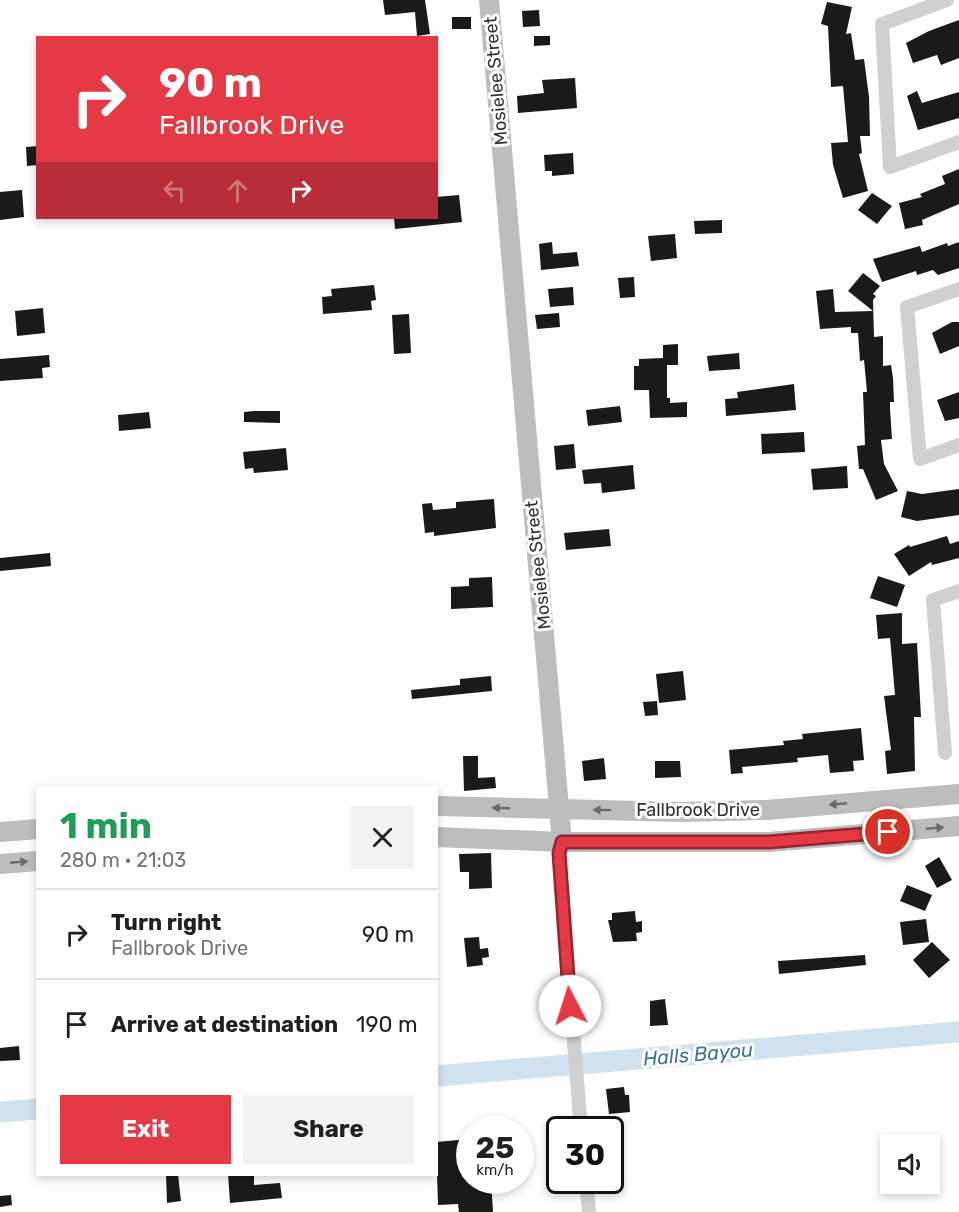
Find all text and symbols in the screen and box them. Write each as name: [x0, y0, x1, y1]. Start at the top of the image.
street label: Mosielee Street: [479, 16, 513, 146]
text: 90 m: [159, 58, 262, 108]
icon: right: [60, 60, 138, 138]
text: Fallbrook Drive: [159, 109, 344, 141]
icon: left: [158, 174, 191, 207]
icon: ahead: [221, 174, 254, 207]
icon: right: [284, 174, 317, 207]
street label: Mosielee Street: [520, 500, 556, 630]
street label: Fallbrook Drive: [636, 799, 760, 821]
one-way arrow: [828, 799, 847, 809]
text: 1 min: [60, 804, 152, 847]
one-way arrow: [492, 804, 511, 813]
button: close: [351, 806, 414, 869]
one-way arrow: [593, 806, 612, 815]
pin: [862, 806, 913, 857]
icon: arrive: [871, 815, 904, 848]
one-way arrow: [926, 823, 945, 832]
text: 280 m · 21:03: [60, 848, 186, 872]
one-way arrow: [9, 858, 28, 867]
text: Turn right: [111, 909, 221, 936]
icon: right: [60, 918, 93, 951]
text: 90 m: [362, 921, 414, 948]
text: Fallbrook Drive: [111, 936, 248, 960]
position arrow: [538, 974, 602, 1038]
icon: arrive: [60, 1008, 93, 1041]
text: Arrive at destination: [111, 1011, 338, 1038]
text: 190 m: [356, 1011, 417, 1038]
water label: Halls Bayou: [642, 1037, 754, 1071]
button: Exit: [60, 1095, 231, 1164]
button: Share: [243, 1095, 414, 1164]
speed limit sign: 30: [546, 1116, 624, 1194]
text: 25: [476, 1130, 514, 1166]
map controls: [880, 1134, 940, 1194]
button: sound: [880, 1134, 940, 1194]
text: km/h: [476, 1161, 514, 1179]

